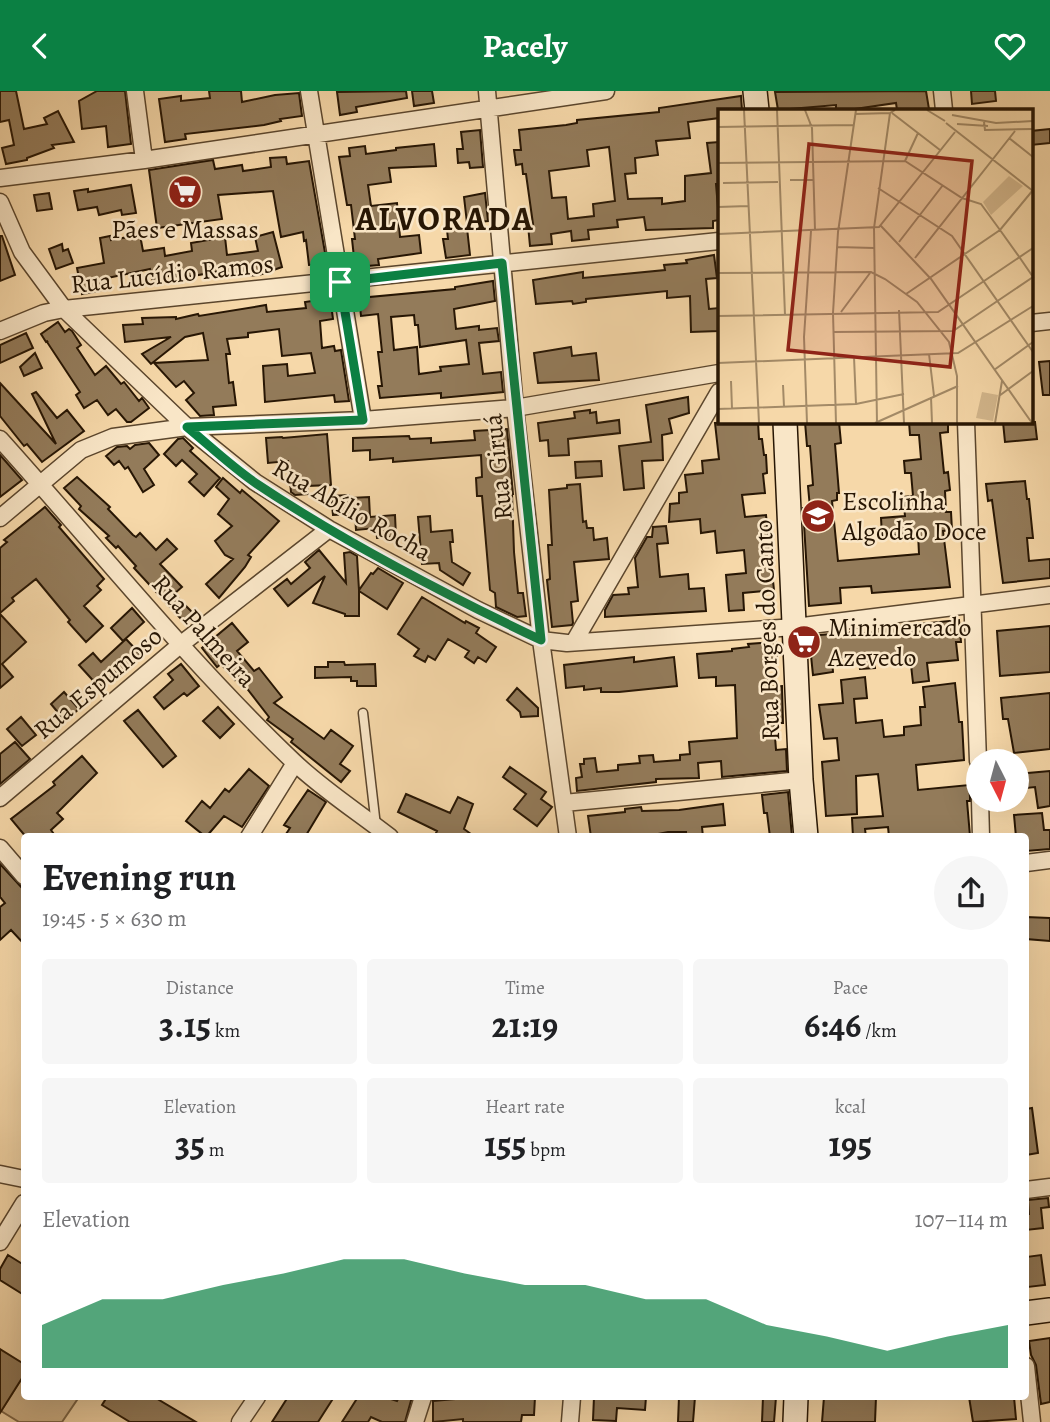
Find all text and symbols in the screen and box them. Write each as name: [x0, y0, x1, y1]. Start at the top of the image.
text: Pacely: [483, 24, 567, 68]
icon: back: [21, 27, 59, 65]
icon: heart: [991, 27, 1029, 65]
inset map: [718, 109, 1032, 423]
supermarket icon: Pães e Massas: [166, 173, 204, 211]
district label: ALVORADA: [354, 196, 535, 241]
place label: Pães e Massas: [111, 212, 259, 247]
street label: Rua Lucídio Ramos: [69, 246, 275, 302]
pin: [310, 252, 370, 312]
icon: arrive: [321, 263, 359, 301]
street label: Rua Giruá: [475, 412, 521, 522]
street label: Rua Abílio Rocha: [266, 450, 438, 570]
place label: Escolinha Algodão Doce: [841, 484, 987, 549]
school or university icon: Escolinha Algodão Doce: [799, 497, 837, 535]
street label: Rua Borges do Canto: [746, 519, 788, 741]
street label: Rua Palmeira: [144, 567, 264, 695]
place label: Minimercado Azevedo: [827, 610, 971, 675]
street label: Rua Espumoso: [26, 619, 170, 747]
supermarket icon: Minimercado Azevedo: [785, 623, 823, 661]
north arrow: [966, 749, 1029, 812]
map controls: [966, 749, 1029, 812]
text: Evening run: [42, 851, 236, 903]
button: share: [934, 856, 1008, 930]
text: 19:45 · 5 × 630 m: [42, 903, 187, 934]
text: Distance: [166, 975, 234, 1001]
text: Time: [505, 975, 545, 1001]
text: Pace: [833, 975, 868, 1001]
text: 3.15: [159, 1001, 211, 1049]
text: 21:19: [492, 1001, 558, 1049]
text: 6:46: [804, 1001, 861, 1049]
text: km: [211, 1018, 240, 1044]
text: /km: [861, 1018, 897, 1044]
text: Elevation: [163, 1094, 236, 1120]
text: Heart rate: [485, 1094, 565, 1120]
text: kcal: [835, 1094, 866, 1120]
text: 35: [175, 1120, 205, 1168]
text: 155: [484, 1120, 527, 1168]
text: 195: [828, 1120, 872, 1168]
text: m: [205, 1137, 224, 1163]
text: bpm: [527, 1137, 566, 1163]
text: Elevation: [42, 1204, 130, 1235]
text: 107–114 m: [914, 1204, 1008, 1235]

